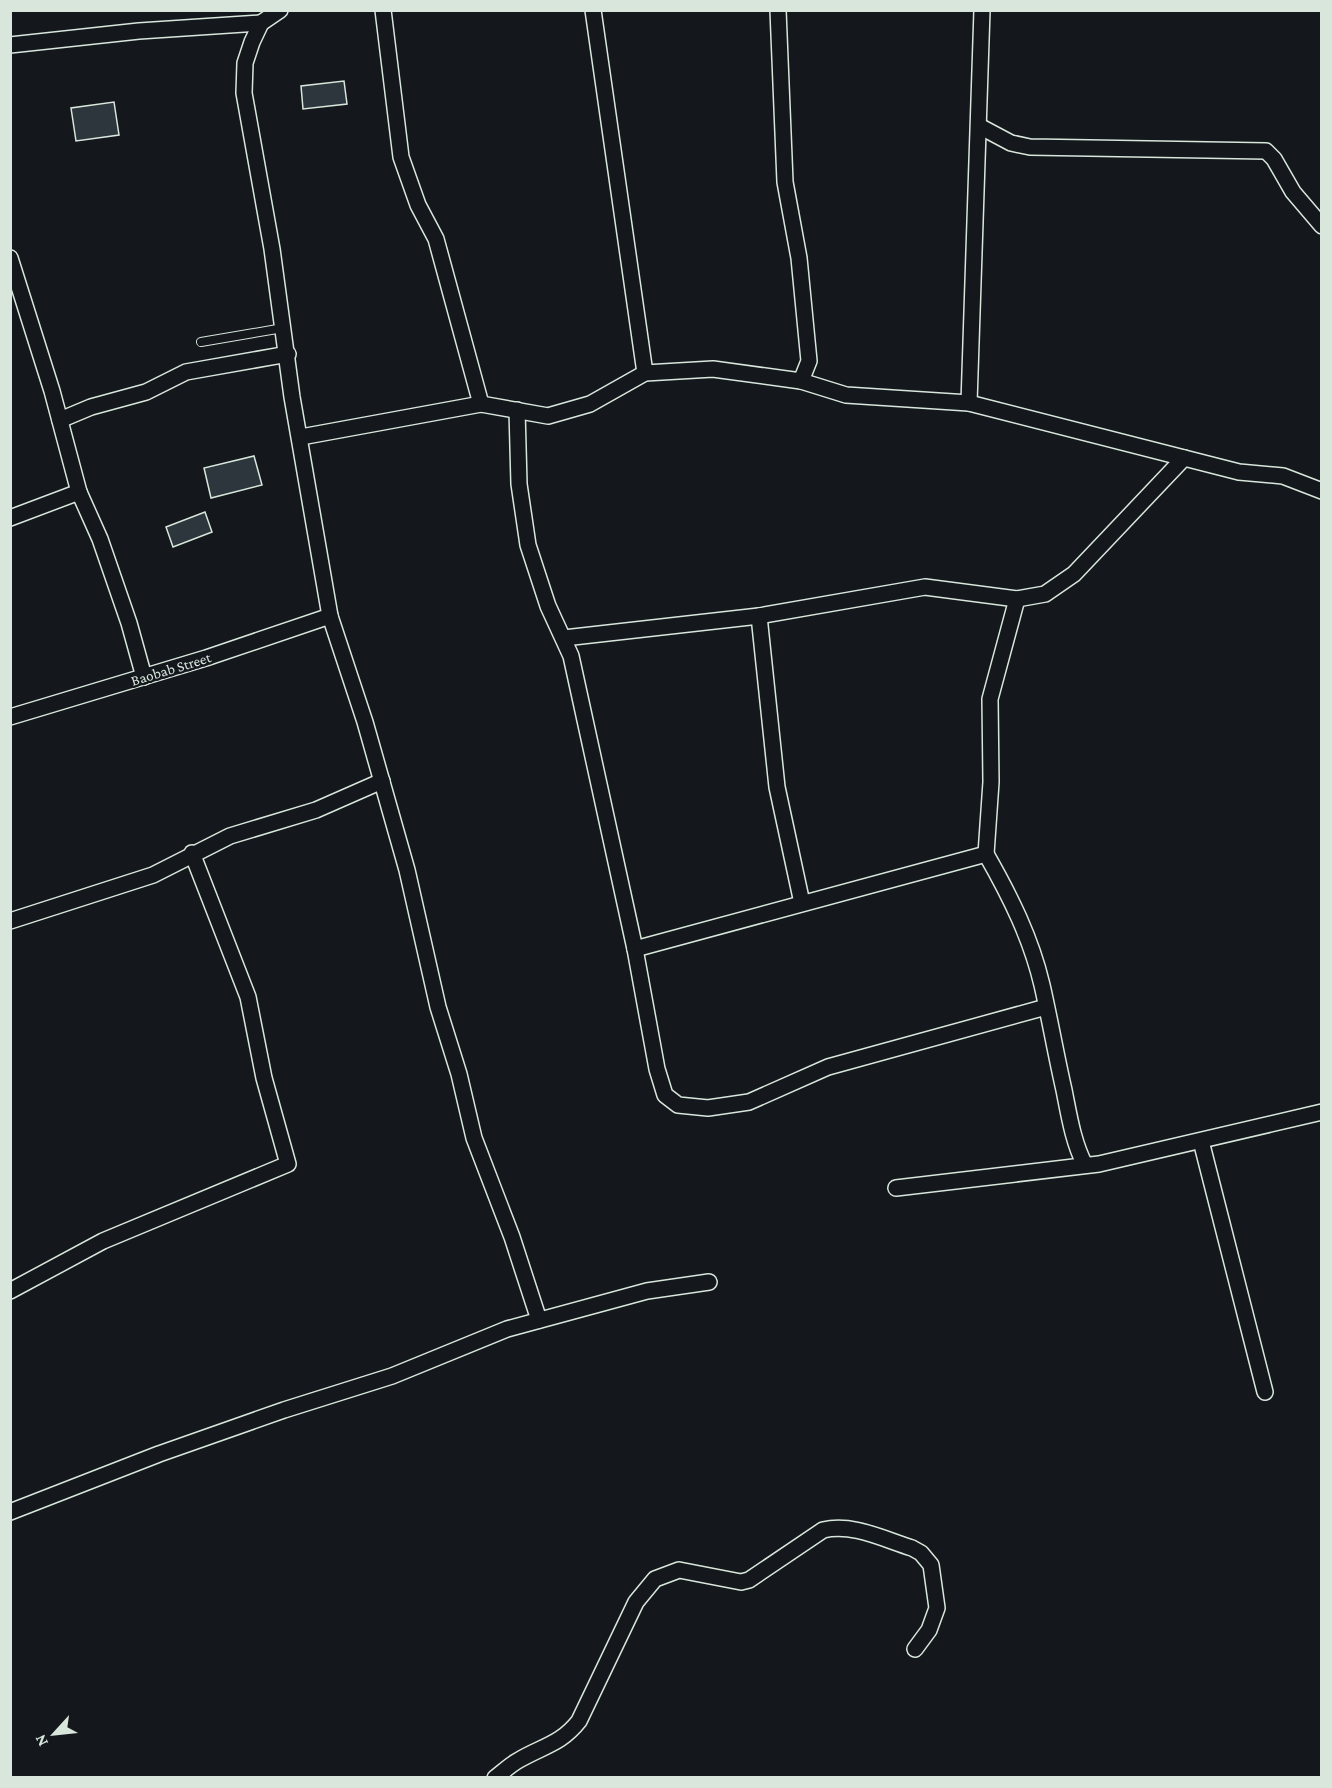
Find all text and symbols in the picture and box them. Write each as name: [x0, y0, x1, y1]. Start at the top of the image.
street label: Baobab Street: [129, 649, 214, 689]
north arrow: [24, 1704, 84, 1764]
text: N: [31, 1732, 51, 1749]

